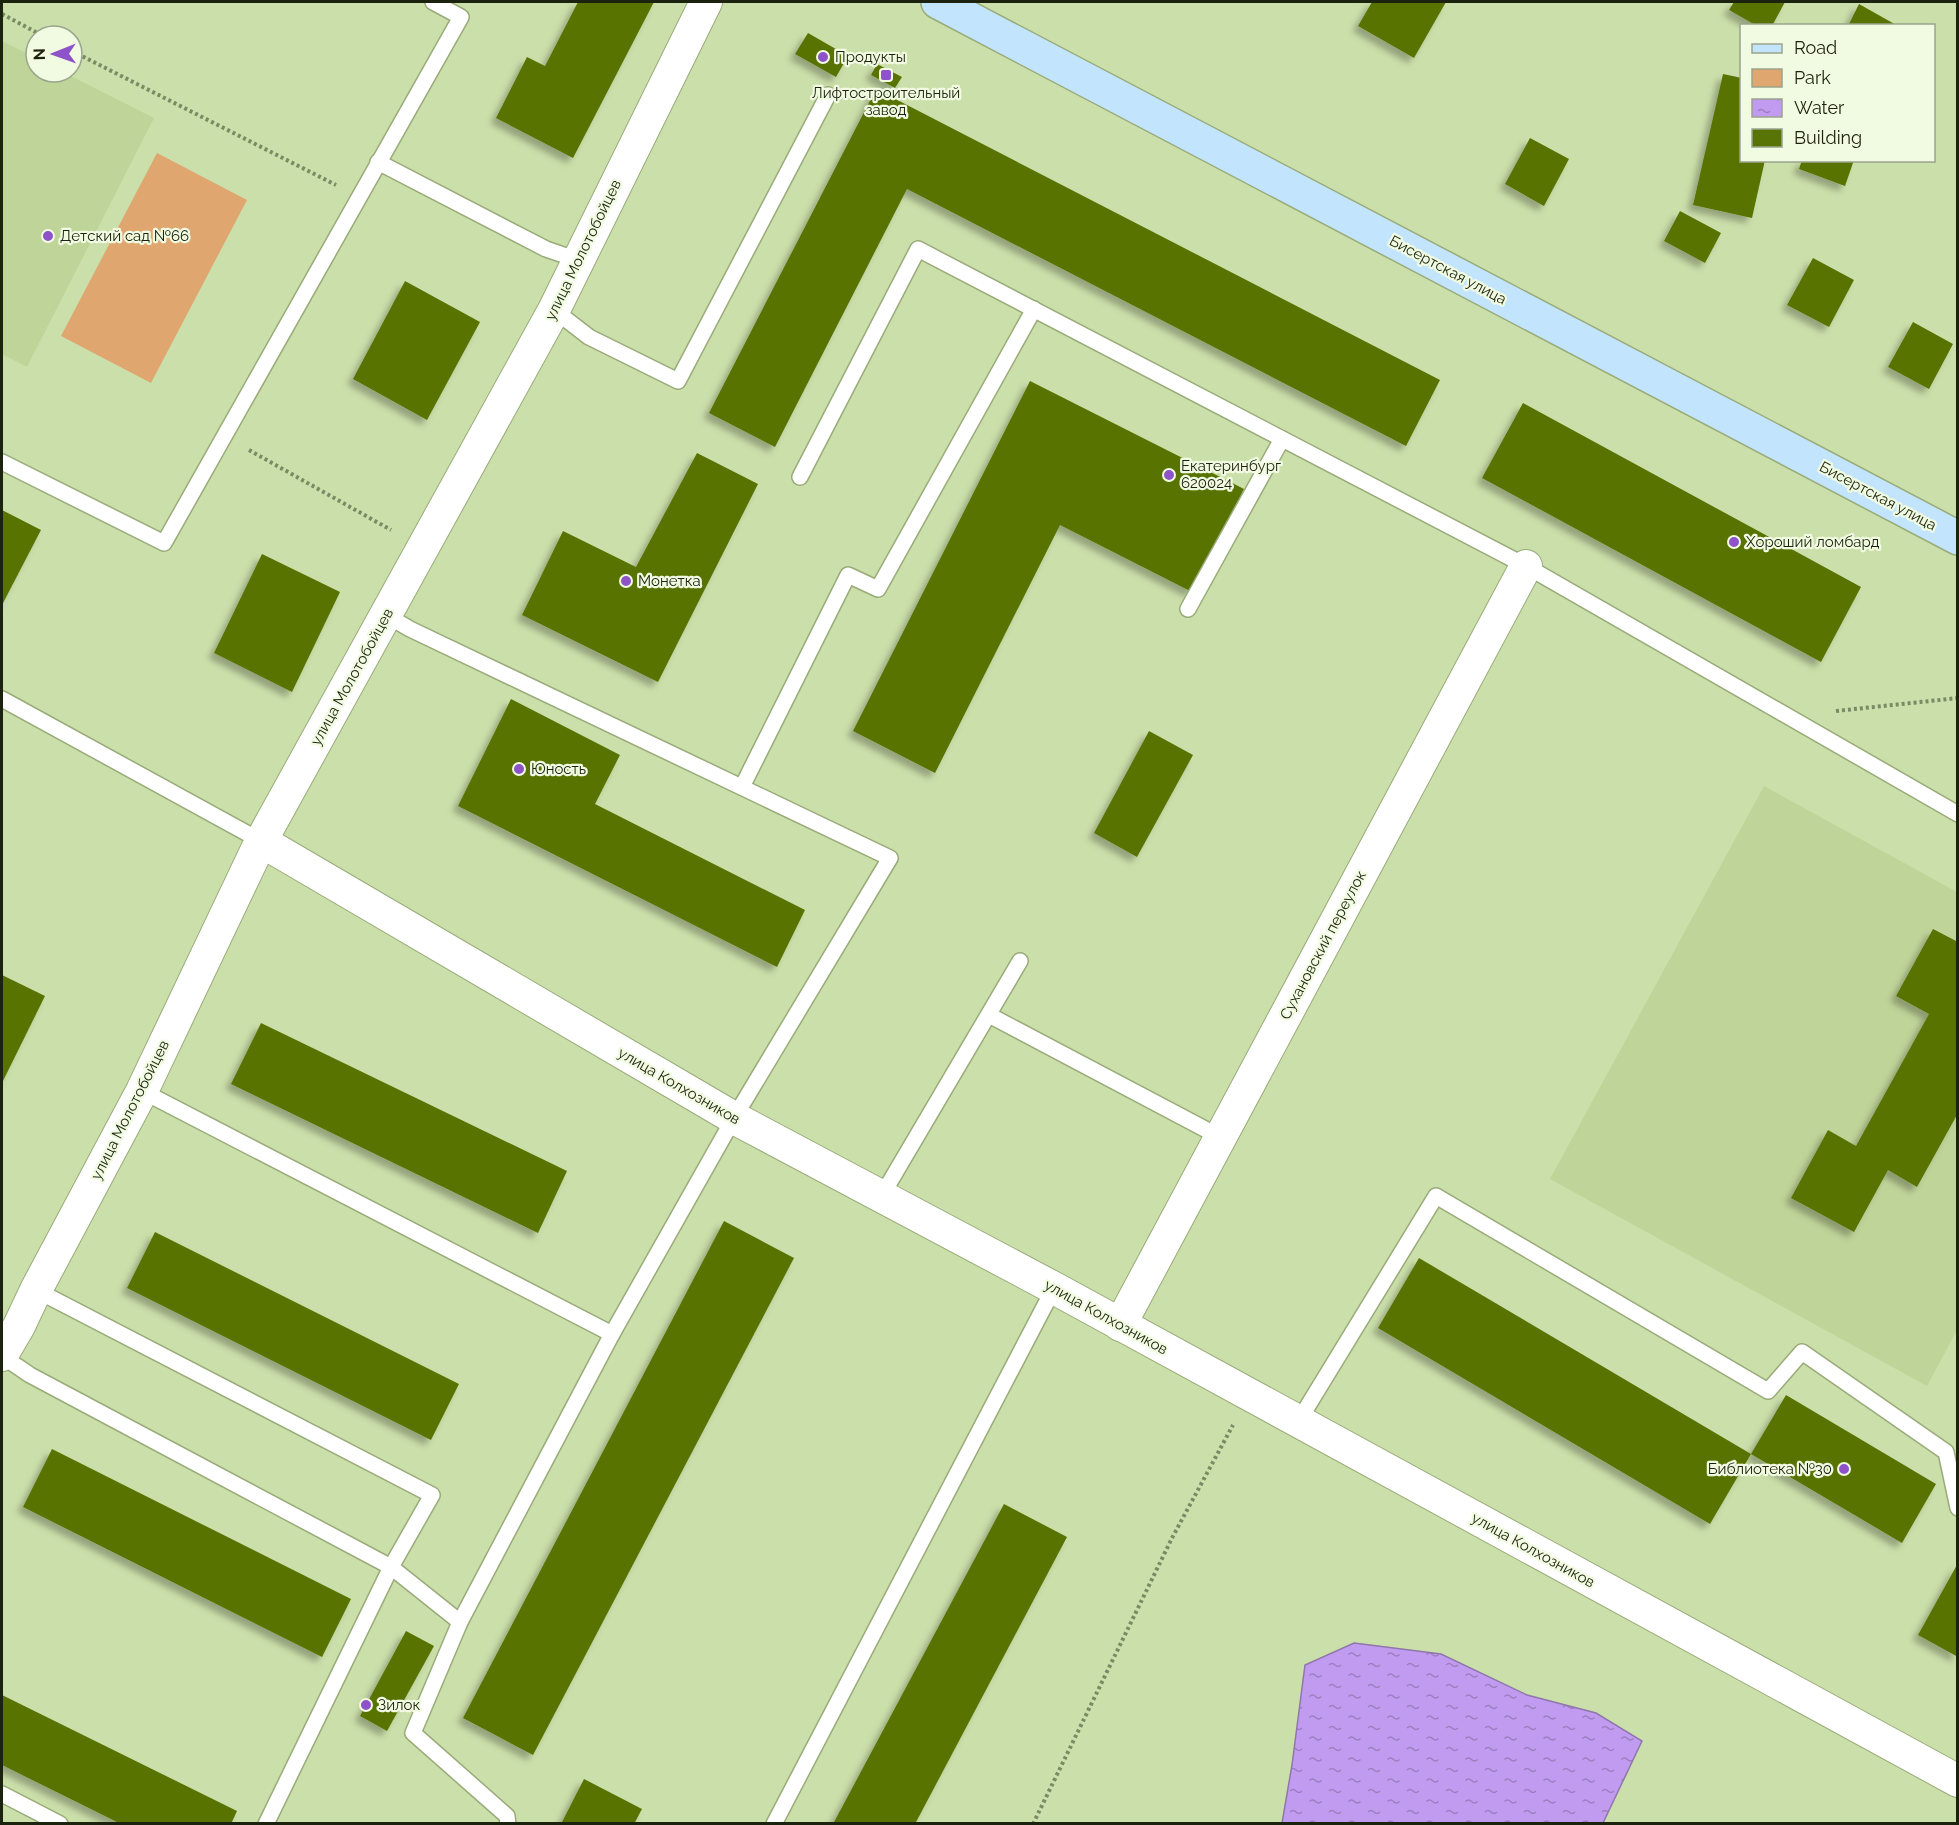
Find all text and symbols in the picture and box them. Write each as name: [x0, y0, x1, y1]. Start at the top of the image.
north arrow: [24, 24, 84, 84]
legend: [1740, 24, 1935, 162]
text: Road: [1794, 37, 1837, 58]
text: N: [30, 48, 49, 61]
place label: Продукты: [835, 48, 906, 66]
marker: Продукты: [816, 50, 830, 64]
text: Park: [1794, 67, 1831, 88]
marker: Лифтостроительный завод: [879, 68, 893, 82]
place label: Лифтостроительный завод: [812, 84, 960, 119]
text: Water: [1794, 97, 1845, 118]
text: Building: [1794, 127, 1862, 148]
street label: улица Молотобойцев: [541, 177, 625, 323]
place label: Детский сад №66: [60, 227, 189, 245]
marker: Детский сад №66: [41, 229, 55, 243]
street label: Бисертская улица: [1386, 232, 1510, 308]
place label: Екатеринбург 620024: [1181, 457, 1281, 492]
street label: Бисертская улица: [1816, 458, 1940, 534]
marker: Екатеринбург 620024: [1162, 468, 1176, 482]
place label: Хороший ломбард: [1746, 533, 1880, 551]
marker: Хороший ломбард: [1727, 535, 1741, 549]
place label: Монетка: [638, 572, 701, 590]
marker: Монетка: [619, 574, 633, 588]
street label: улица Молотобойцев: [307, 605, 397, 749]
place label: Юность: [531, 760, 586, 778]
marker: Юность: [512, 762, 526, 776]
street label: Сухановский переулок: [1276, 867, 1370, 1023]
street label: улица Молотобойцев: [87, 1037, 173, 1183]
street label: улица Колхозников: [615, 1044, 743, 1128]
street label: улица Колхозников: [1041, 1276, 1171, 1358]
place label: Библиотека №30: [1708, 1460, 1832, 1478]
marker: Библиотека №30: [1837, 1462, 1851, 1476]
street label: улица Колхозников: [1468, 1509, 1598, 1591]
place label: Зилок: [378, 1696, 421, 1714]
marker: Зилок: [359, 1698, 373, 1712]

